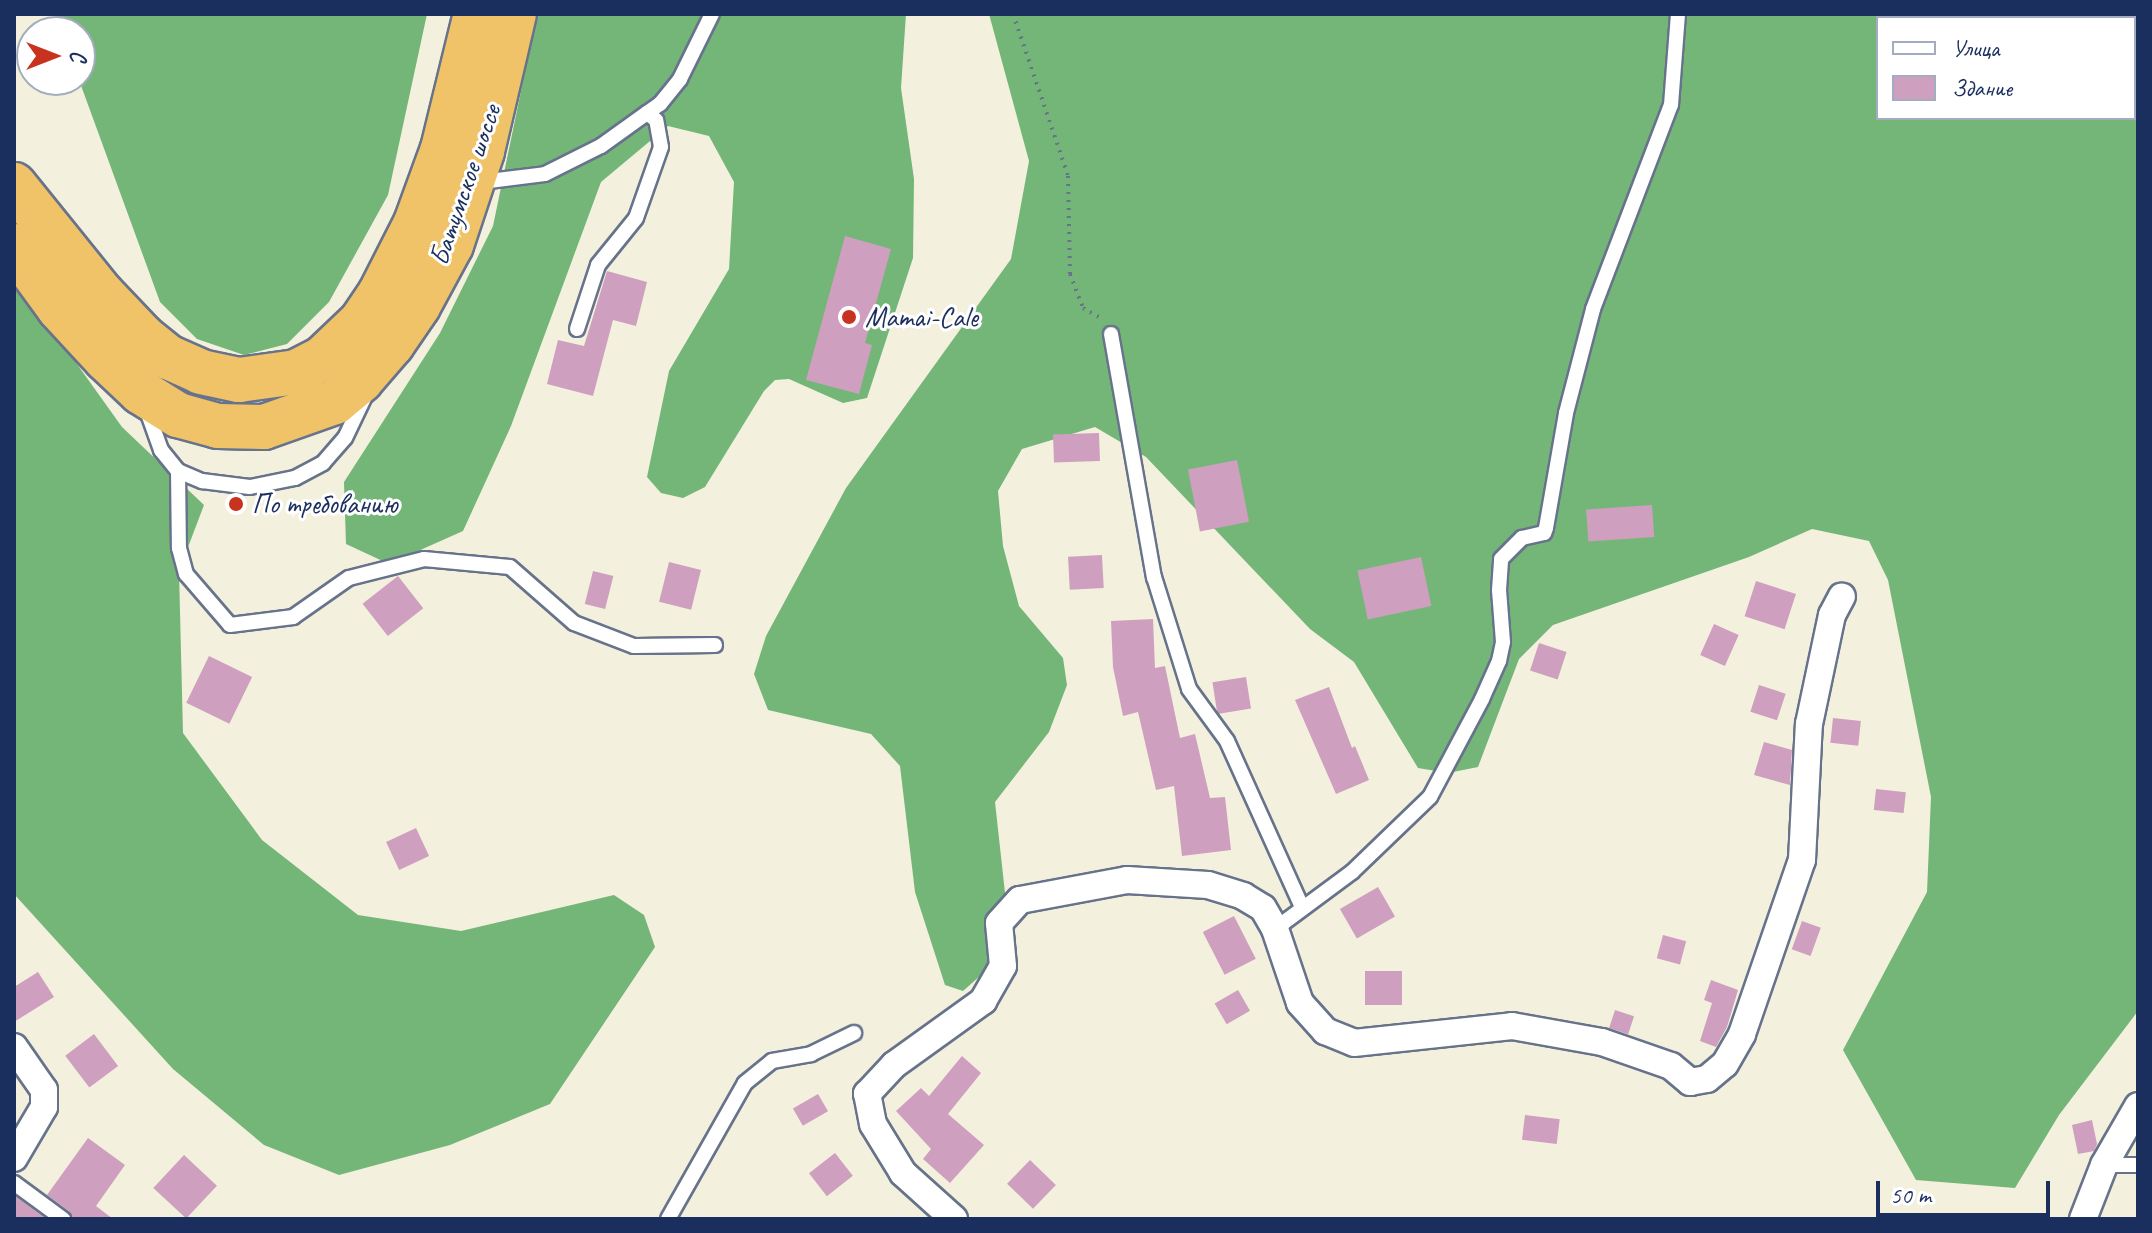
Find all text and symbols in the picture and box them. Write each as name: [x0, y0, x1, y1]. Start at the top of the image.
north arrow: [16, 16, 96, 96]
legend: [1876, 16, 2136, 120]
text: Улица: [1952, 33, 2000, 63]
text: С: [64, 51, 92, 61]
text: Здание: [1952, 73, 2012, 103]
street label: Батумское шоссе: [422, 100, 508, 270]
place label: Mamai-Cale: [865, 300, 978, 334]
marker: Mamai-Cale: [840, 308, 858, 326]
place label: По требованию: [252, 487, 393, 521]
marker: По требованию: [227, 495, 245, 513]
scale bar: [1880, 1165, 2054, 1215]
text: 50 m: [1890, 1180, 1931, 1210]

